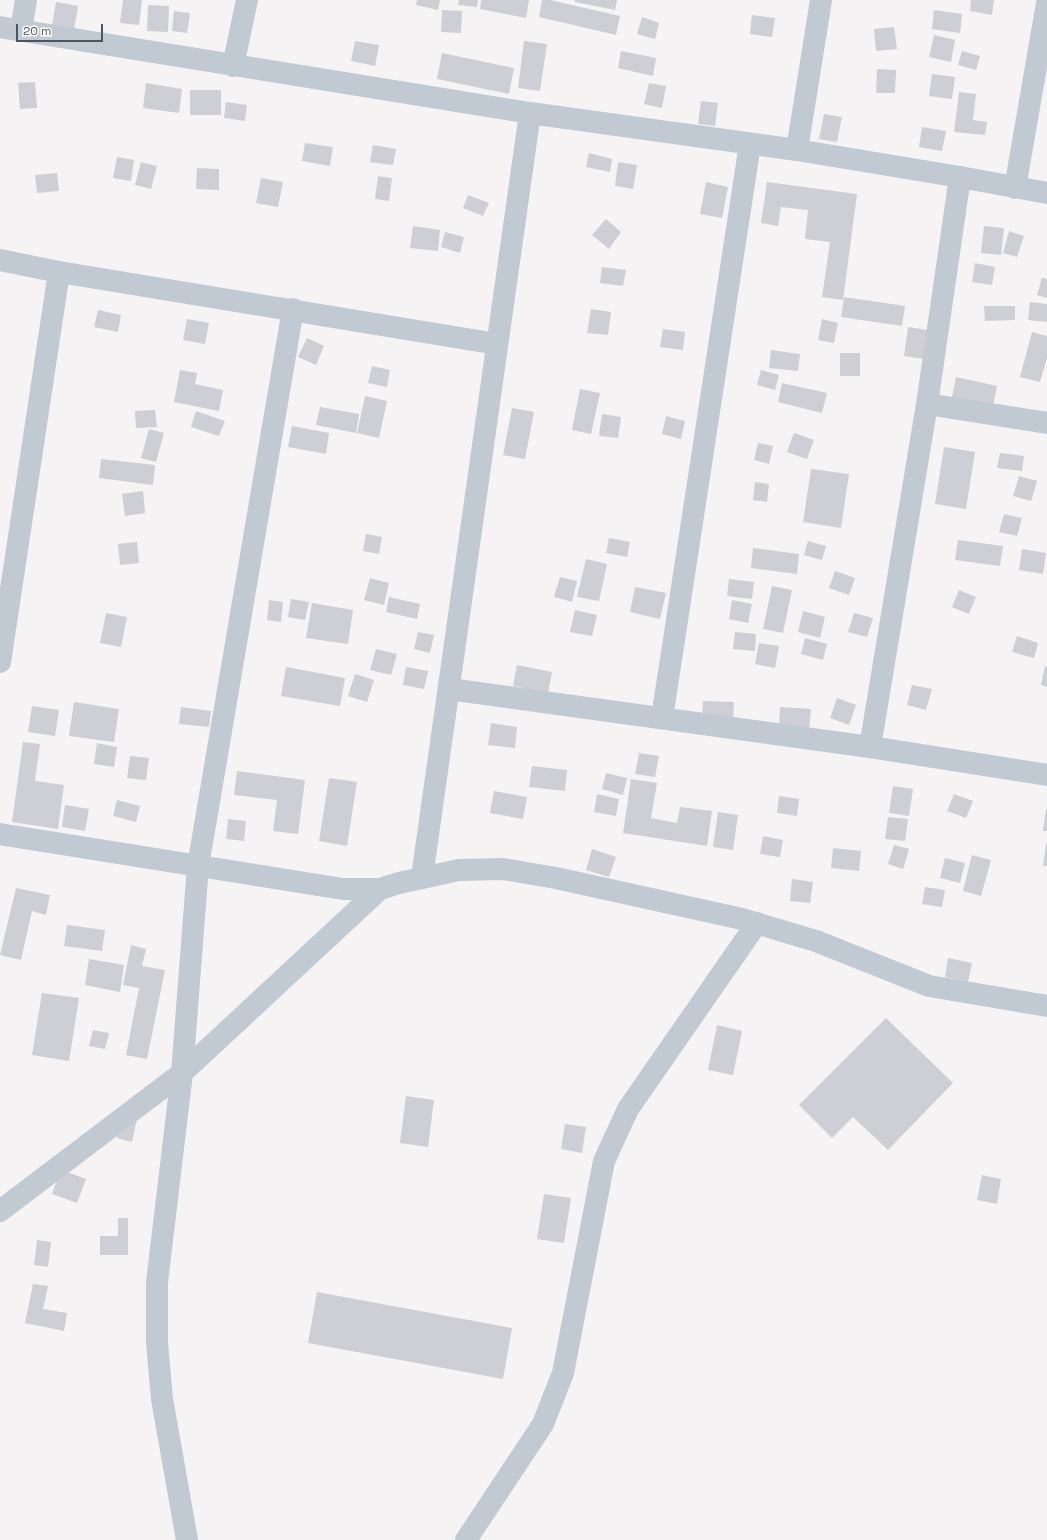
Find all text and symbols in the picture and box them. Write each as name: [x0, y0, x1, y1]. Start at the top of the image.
scale bar: [18, 16, 105, 42]
text: 20 m: [23, 23, 51, 39]

